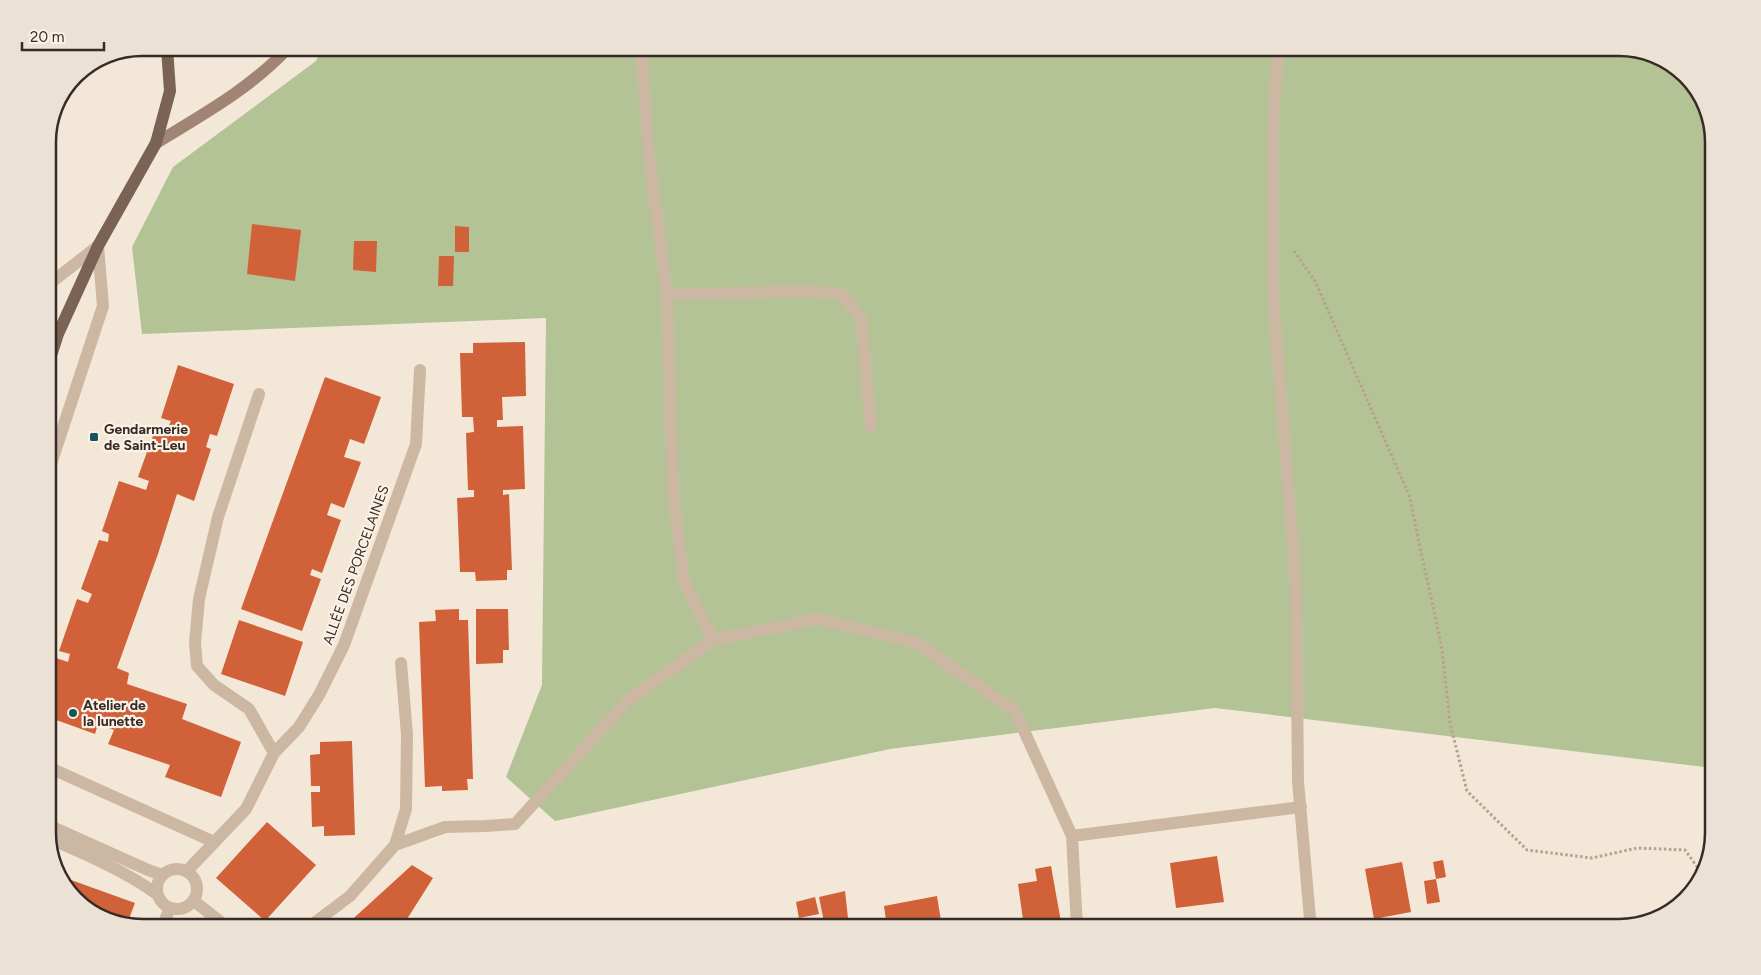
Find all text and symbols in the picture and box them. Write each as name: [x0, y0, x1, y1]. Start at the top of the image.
scale bar: [22, 20, 105, 52]
text: 20 m: [30, 28, 64, 46]
place label: Gendarmerie de Saint-Leu: [104, 421, 188, 454]
marker: Gendarmerie de Saint-Leu: [88, 431, 100, 443]
street label: ALLÉE DES PORCELAINES: [319, 483, 393, 647]
place label: Atelier de la lunette: [83, 697, 146, 730]
marker: Atelier de la lunette: [67, 707, 79, 719]

